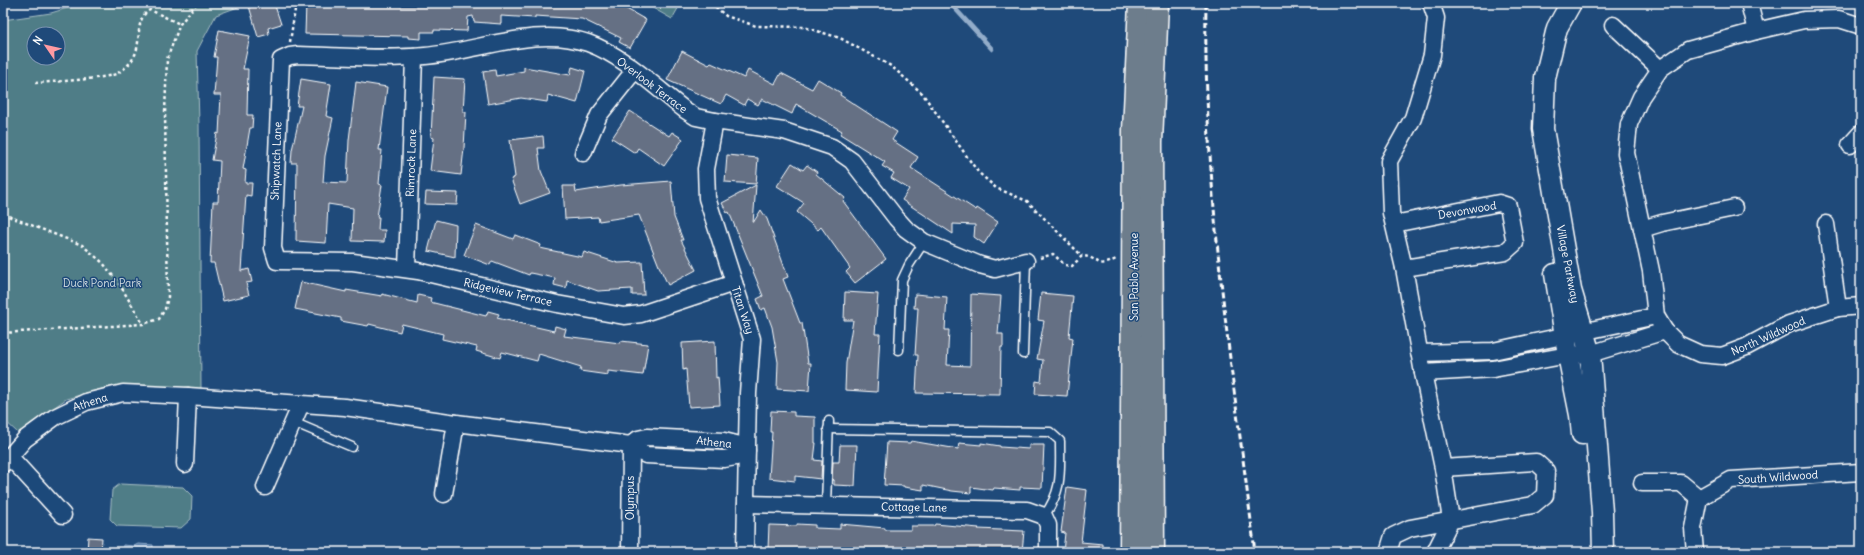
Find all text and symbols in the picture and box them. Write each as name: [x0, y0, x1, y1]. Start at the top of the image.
north arrow: [26, 26, 66, 66]
text: N: [30, 33, 46, 47]
street label: Overlook Terrace: [614, 54, 690, 116]
street label: Shipwatch Lane: [268, 121, 284, 201]
street label: Rimrock Lane: [403, 129, 419, 197]
street label: Devonwood: [1437, 198, 1498, 222]
street label: Village Parkway: [1554, 224, 1582, 304]
street label: San Pablo Avenue: [1127, 233, 1141, 321]
street label: Ridgeview Terrace: [462, 275, 554, 309]
park label: Duck Pond Park: [63, 276, 142, 290]
street label: Titan Way: [729, 284, 757, 336]
street label: North Wildwood: [1729, 313, 1808, 359]
street label: Athena: [71, 390, 109, 414]
street label: Athena: [696, 433, 732, 451]
street label: South Wildwood: [1737, 467, 1819, 487]
street label: Olympus: [623, 476, 637, 520]
street label: Cottage Lane: [881, 499, 947, 515]

